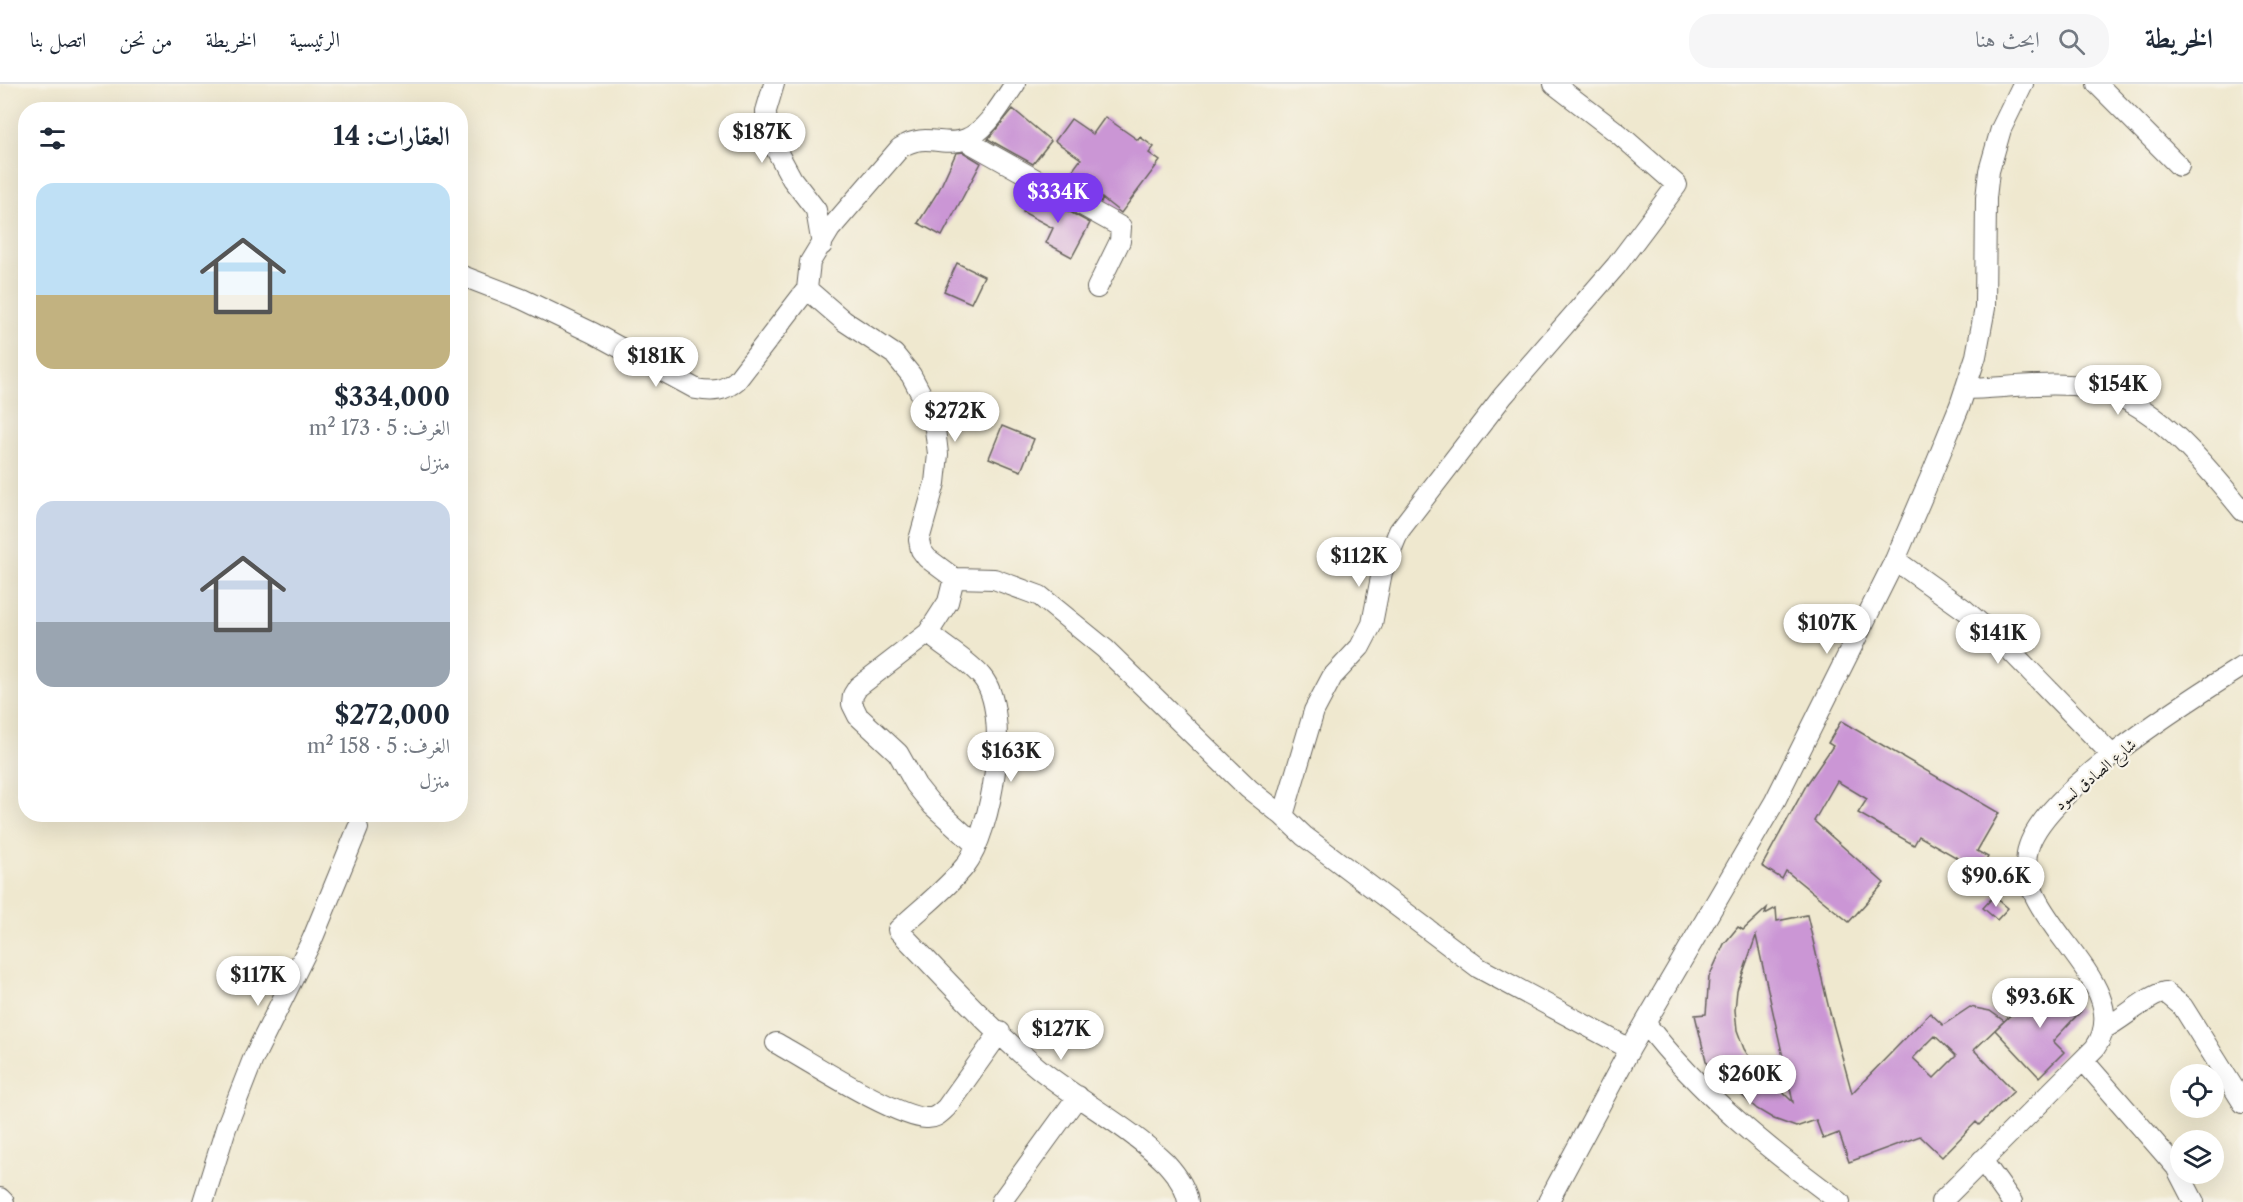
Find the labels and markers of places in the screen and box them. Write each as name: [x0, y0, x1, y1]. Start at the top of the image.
pin: $187K: [720, 113, 804, 164]
pin: $334K: [1016, 173, 1100, 224]
pin: $181K: [614, 337, 698, 388]
pin: $154K: [2076, 365, 2160, 416]
pin: $272K: [913, 392, 997, 443]
pin: $112K: [1317, 537, 1401, 588]
pin: $107K: [1785, 604, 1869, 655]
pin: $141K: [1956, 614, 2040, 665]
pin: $163K: [969, 732, 1053, 783]
pin: $90.6K: [1947, 857, 2045, 908]
pin: $117K: [216, 956, 300, 1007]
pin: $93.6K: [1991, 978, 2089, 1029]
pin: $127K: [1019, 1010, 1103, 1061]
pin: $260K: [1708, 1055, 1792, 1106]

